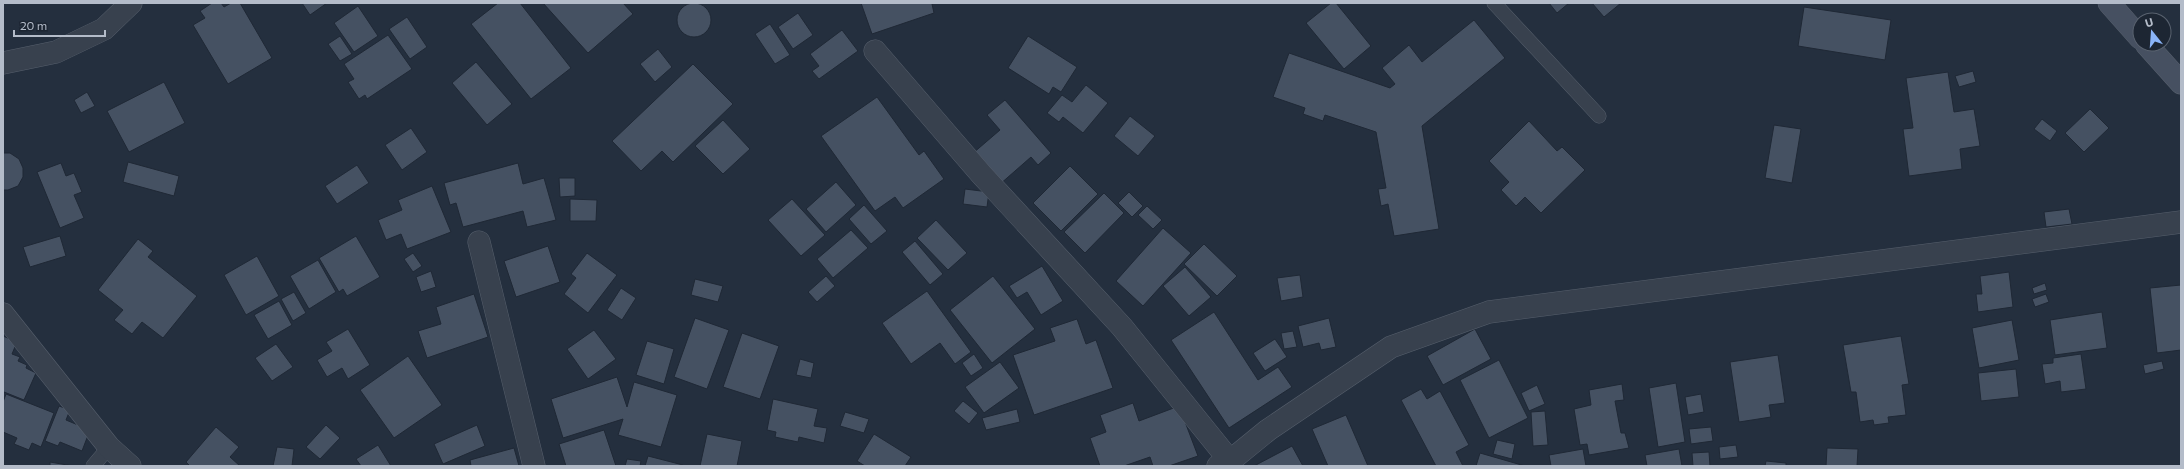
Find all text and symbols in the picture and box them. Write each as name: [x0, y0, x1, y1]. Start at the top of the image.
scale bar: [14, 12, 105, 38]
north arrow: [2132, 12, 2172, 52]
text: U: [2143, 15, 2155, 29]
text: 20 m: [20, 18, 47, 32]

